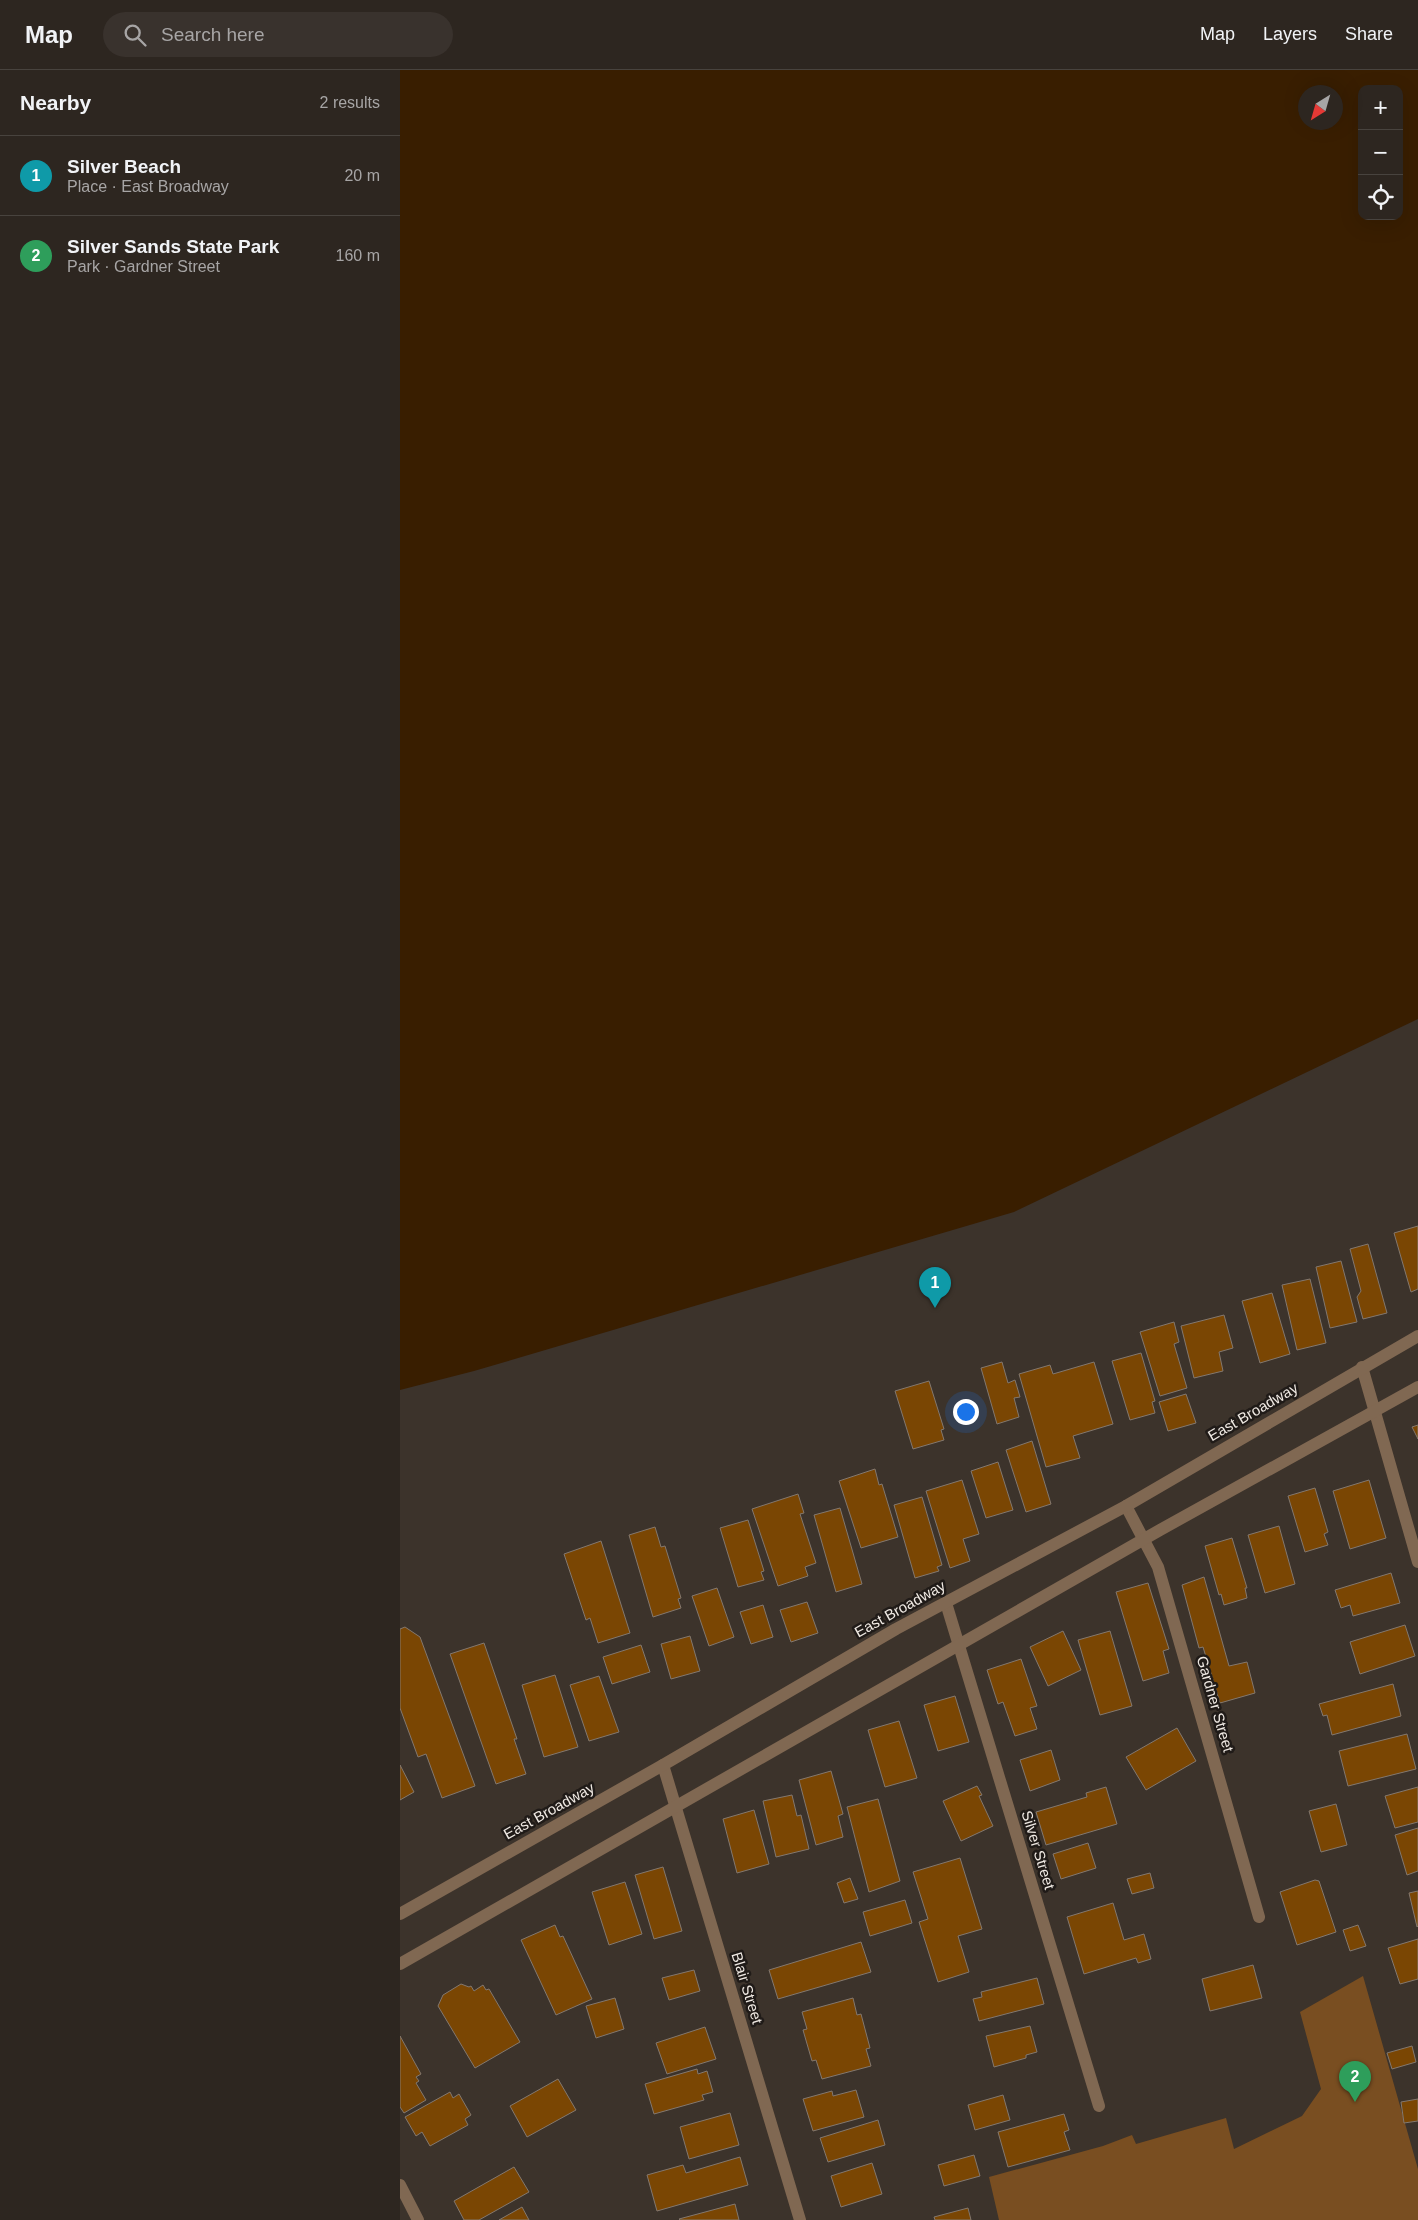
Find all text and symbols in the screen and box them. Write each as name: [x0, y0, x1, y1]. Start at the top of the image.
search box: [103, 12, 453, 57]
text: Map: [25, 21, 73, 48]
icon: search: [121, 21, 149, 49]
text: Search here: [161, 24, 265, 45]
text: Map: [1200, 24, 1235, 44]
text: Layers: [1263, 24, 1317, 44]
text: Share: [1345, 24, 1393, 44]
north arrow: [1298, 85, 1343, 130]
map controls: [1358, 85, 1403, 220]
button: +: [1358, 85, 1403, 130]
text: Nearby: [20, 91, 91, 114]
text: 2 results: [320, 94, 380, 111]
button: −: [1358, 130, 1403, 175]
text: Silver Beach: [67, 156, 181, 177]
text: 1: [32, 167, 40, 184]
text: 20 m: [344, 167, 380, 184]
button: locate: [1358, 175, 1403, 220]
text: Place · East Broadway: [67, 178, 229, 195]
text: Silver Sands State Park: [67, 236, 279, 257]
text: 2: [32, 247, 40, 264]
text: 160 m: [336, 247, 380, 264]
text: Park · Gardner Street: [67, 258, 220, 275]
pin: 1: [919, 1267, 951, 1308]
street label: East Broadway: [1205, 1379, 1301, 1444]
your location: [953, 1399, 979, 1425]
street label: East Broadway: [852, 1576, 948, 1640]
street label: Gardner Street: [1194, 1654, 1238, 1755]
street label: East Broadway: [501, 1778, 597, 1842]
street label: Silver Street: [1018, 1808, 1059, 1892]
street label: Blair Street: [729, 1950, 767, 2027]
pin: 2: [1339, 2061, 1371, 2102]

